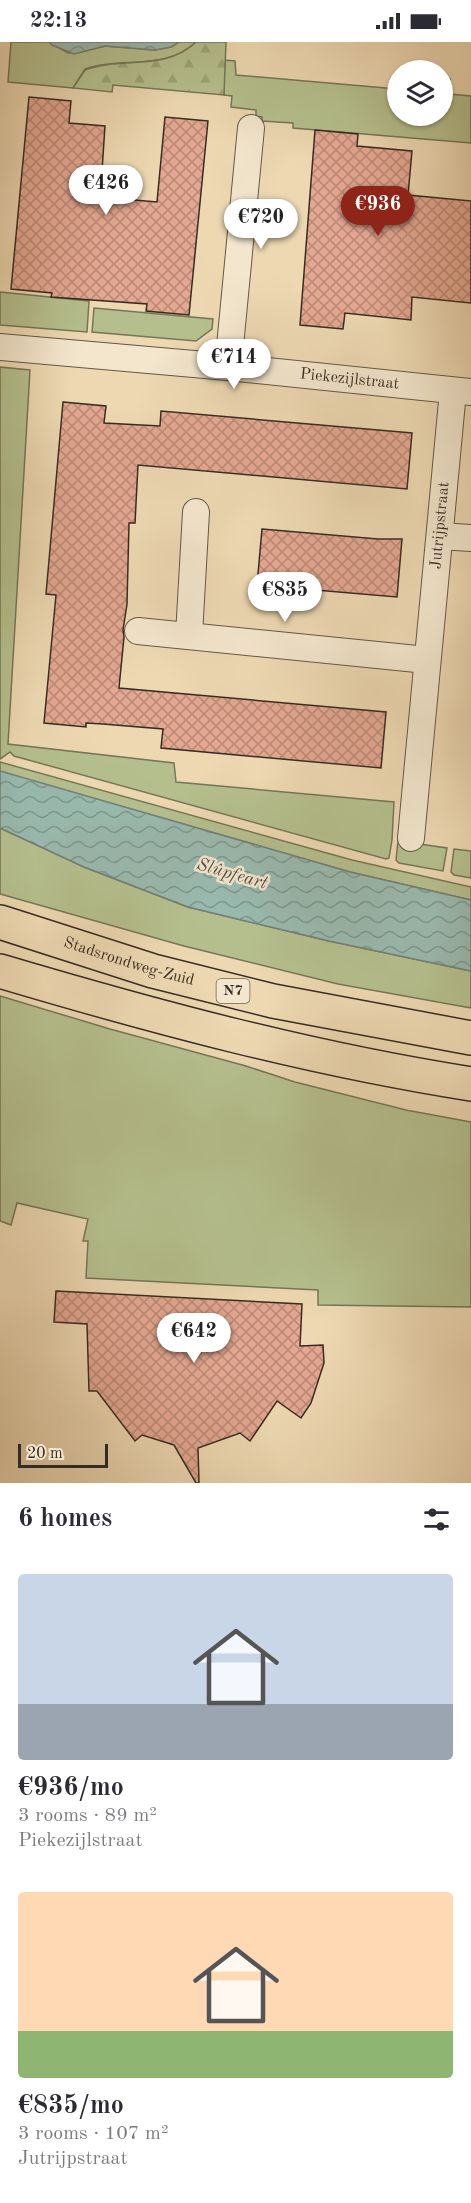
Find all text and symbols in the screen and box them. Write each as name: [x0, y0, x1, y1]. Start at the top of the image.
text: 22:13: [30, 10, 87, 32]
map controls: [387, 60, 453, 126]
button: layers: [387, 60, 453, 126]
pin: €426: [70, 165, 142, 216]
text: €426: [83, 174, 129, 194]
pin: €936: [342, 186, 414, 237]
text: €936: [355, 195, 401, 215]
pin: €720: [225, 199, 297, 250]
text: €720: [238, 208, 284, 228]
pin: €714: [198, 339, 270, 390]
text: €714: [211, 348, 257, 368]
street label: Piekezijlstraat: [299, 366, 400, 393]
street label: Jutrijpstraat: [428, 481, 452, 570]
pin: €835: [249, 572, 321, 623]
text: €835: [262, 581, 308, 601]
water label: Slûpfeart: [195, 855, 270, 893]
street label: Stadsrondweg-Zuid: [62, 935, 196, 989]
road number: N7: [216, 979, 250, 1003]
pin: €642: [158, 1313, 230, 1364]
text: €642: [171, 1322, 217, 1342]
scale bar: [18, 1441, 108, 1468]
text: 20 m: [27, 1446, 63, 1462]
icon: filters: [420, 1503, 453, 1536]
text: 6 homes: [18, 1506, 112, 1532]
icon: home: [182, 1613, 290, 1721]
text: €936/mo: [18, 1775, 124, 1801]
text: 3 rooms · 89 m²: [18, 1806, 157, 1826]
text: Piekezijlstraat: [18, 1831, 142, 1851]
icon: home: [182, 1931, 290, 2039]
text: €835/mo: [18, 2093, 124, 2119]
text: 3 rooms · 107 m²: [18, 2124, 168, 2144]
text: Jutrijpstraat: [18, 2149, 127, 2169]

